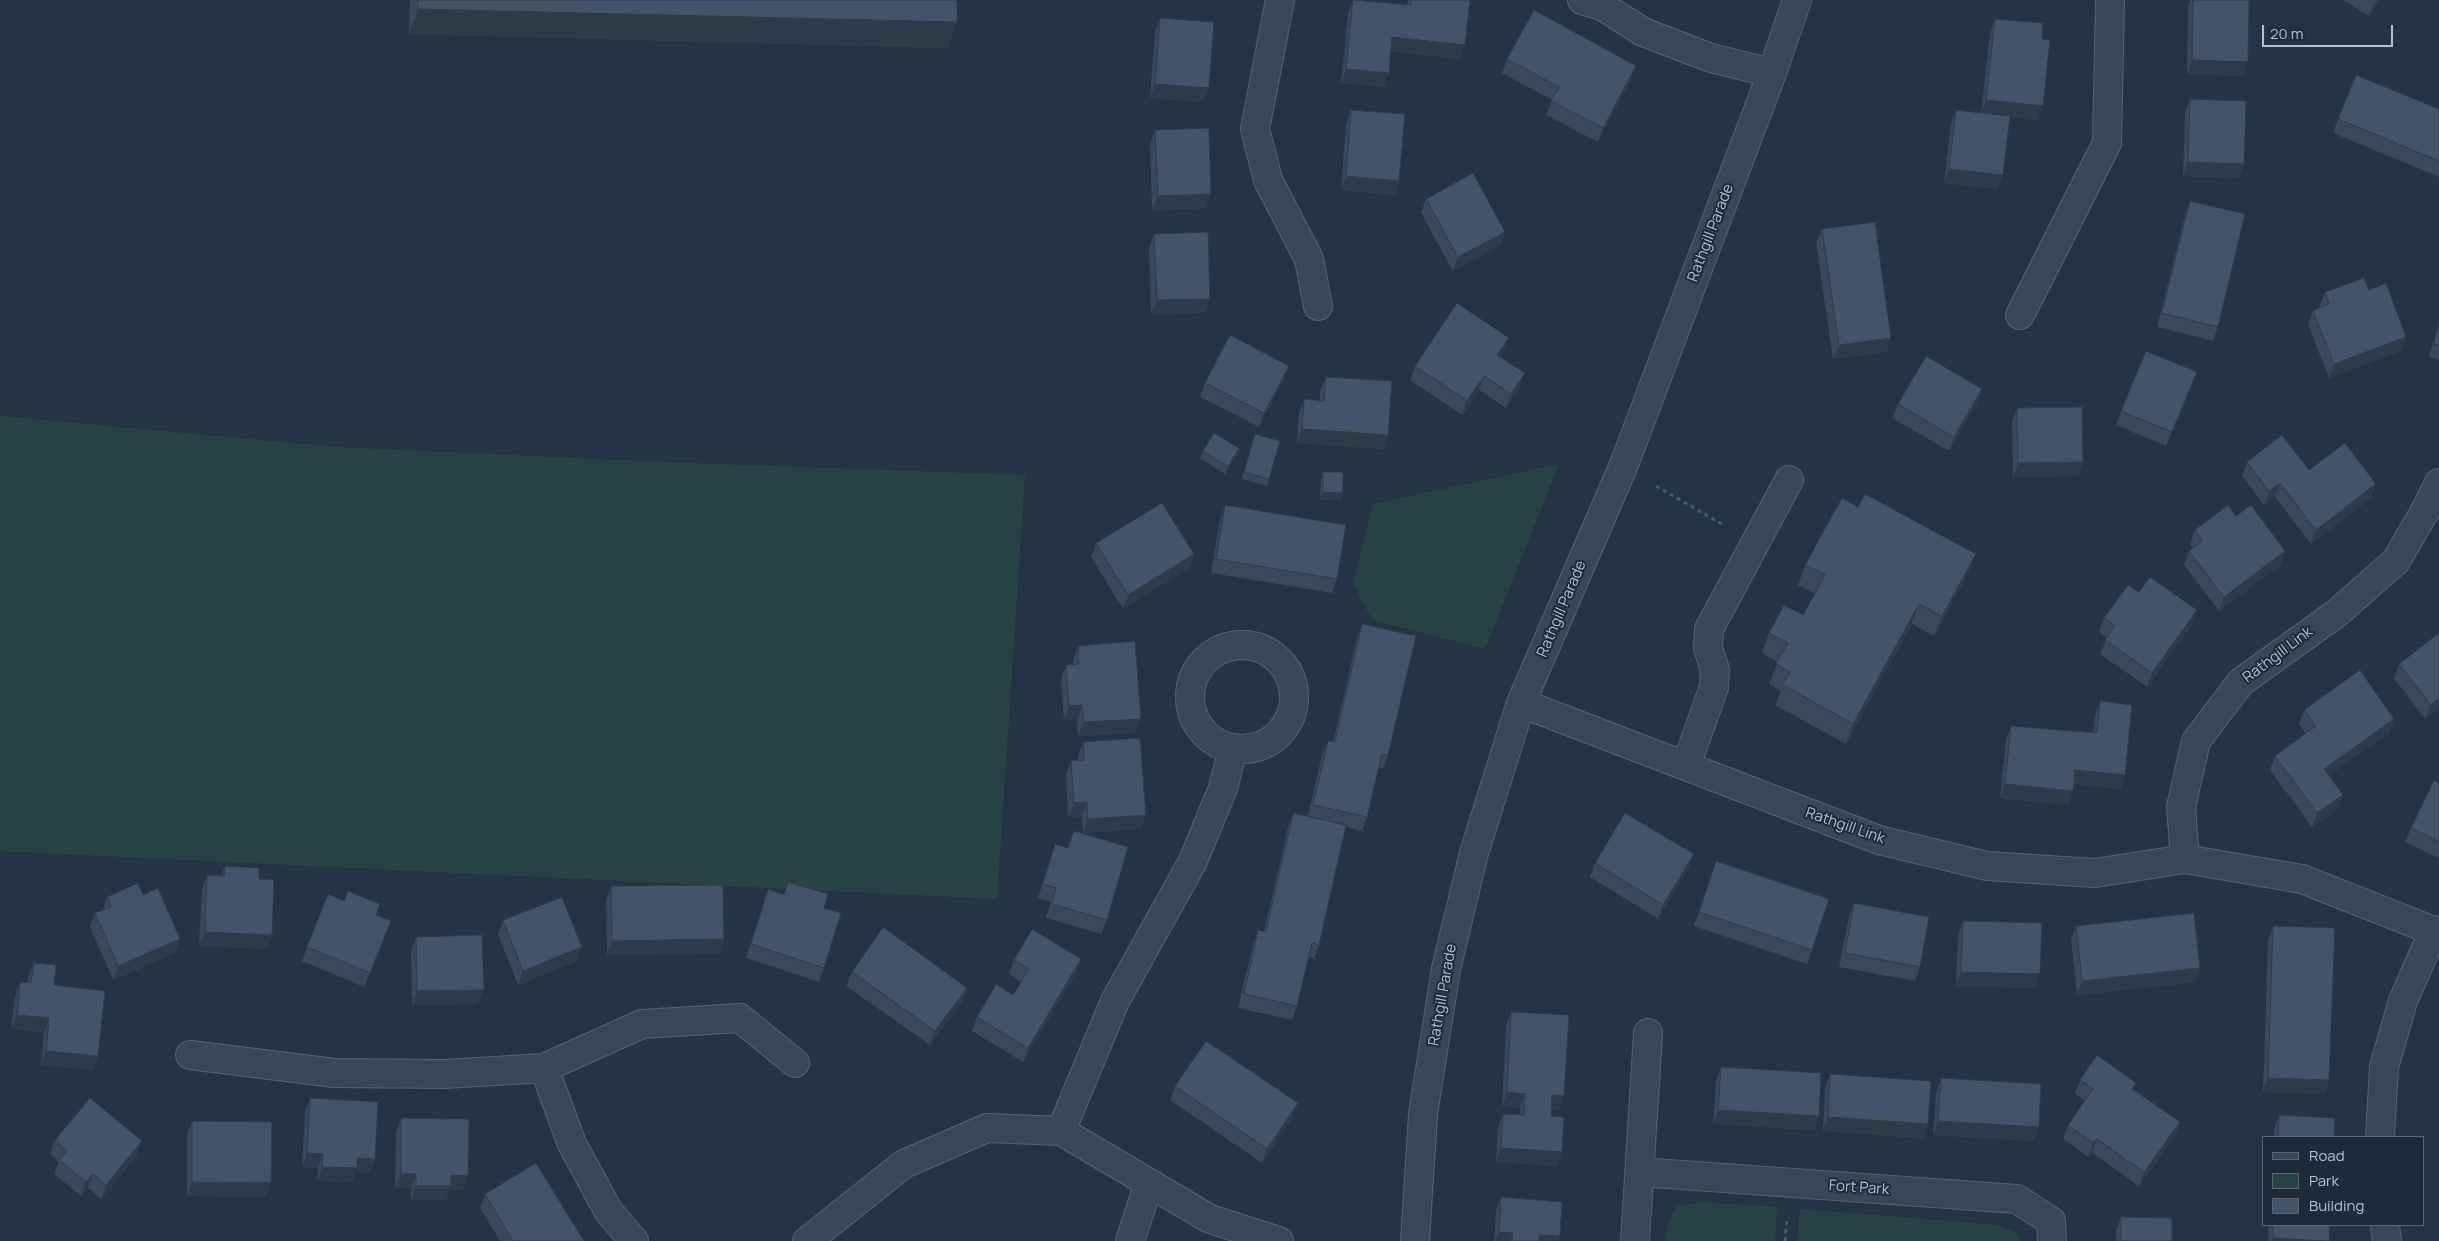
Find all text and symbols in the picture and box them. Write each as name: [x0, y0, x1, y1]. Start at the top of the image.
scale bar: [2264, 15, 2395, 47]
text: 20 m: [2270, 23, 2303, 44]
street label: Rathgill Parade: [1684, 182, 1738, 284]
street label: Rathgill Parade: [1534, 558, 1590, 660]
street label: Rathgill Link: [2240, 623, 2316, 687]
street label: Rathgill Link: [1803, 804, 1887, 848]
street label: Rathgill Parade: [1425, 943, 1461, 1047]
legend: [2262, 1136, 2424, 1226]
text: Road: [2309, 1145, 2345, 1166]
text: Park: [2309, 1170, 2339, 1191]
street label: Fort Park: [1828, 1177, 1890, 1199]
text: Building: [2309, 1195, 2364, 1216]

